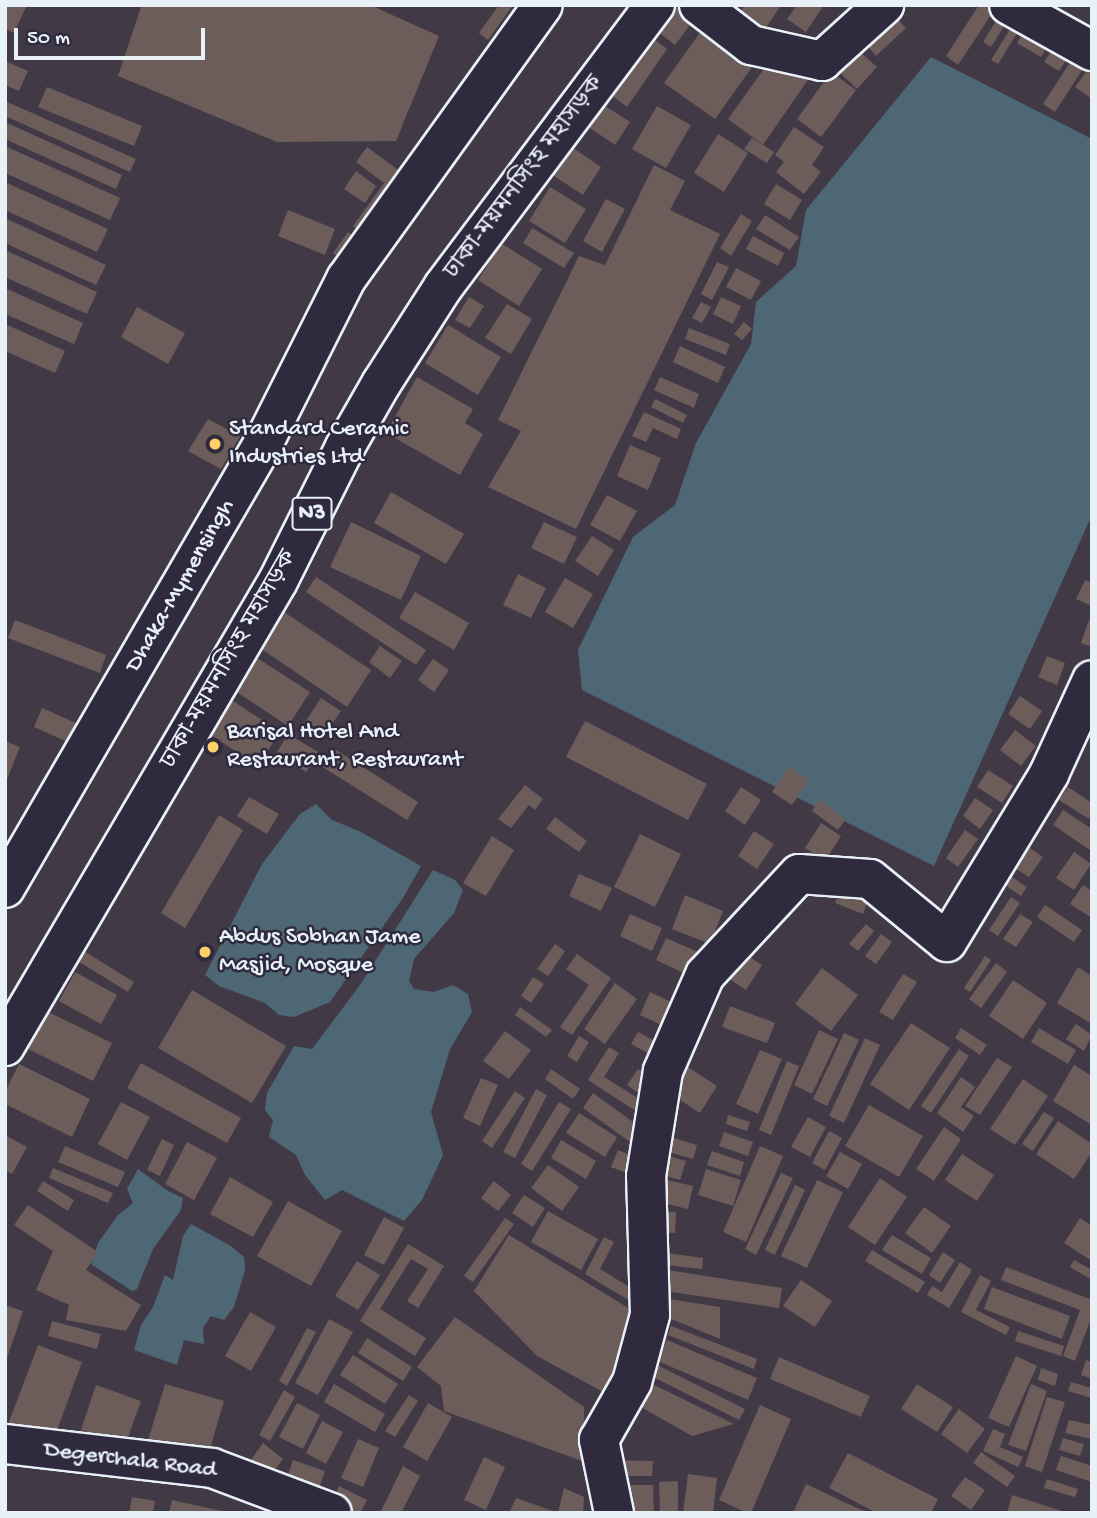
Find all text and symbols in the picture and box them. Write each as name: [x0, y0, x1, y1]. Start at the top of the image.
scale bar: [18, 14, 208, 58]
text: 50 m: [27, 27, 70, 52]
street label: ঢাকা-ময়মনসিংহ মহাসড়ক: [439, 71, 611, 285]
place label: Standard Ceramic Industries Ltd: [229, 416, 408, 472]
marker: Standard Ceramic Industries Ltd: [207, 436, 223, 452]
street label: Dhaka-Mymensingh: [120, 494, 242, 678]
road number: N3: [291, 494, 333, 534]
street label: ঢাকা-ময়মনসিংহ মহাসড়ক: [156, 546, 304, 774]
place label: Barisal Hotel And Restaurant, Restaurant: [227, 719, 463, 775]
marker: Barisal Hotel And Restaurant, Restaurant: [205, 739, 221, 755]
place label: Abdus Sobhan Jame Masjid, Mosque: [219, 924, 421, 980]
marker: Abdus Sobhan Jame Masjid, Mosque: [197, 944, 213, 960]
street label: Degerchala Road: [42, 1436, 218, 1486]

